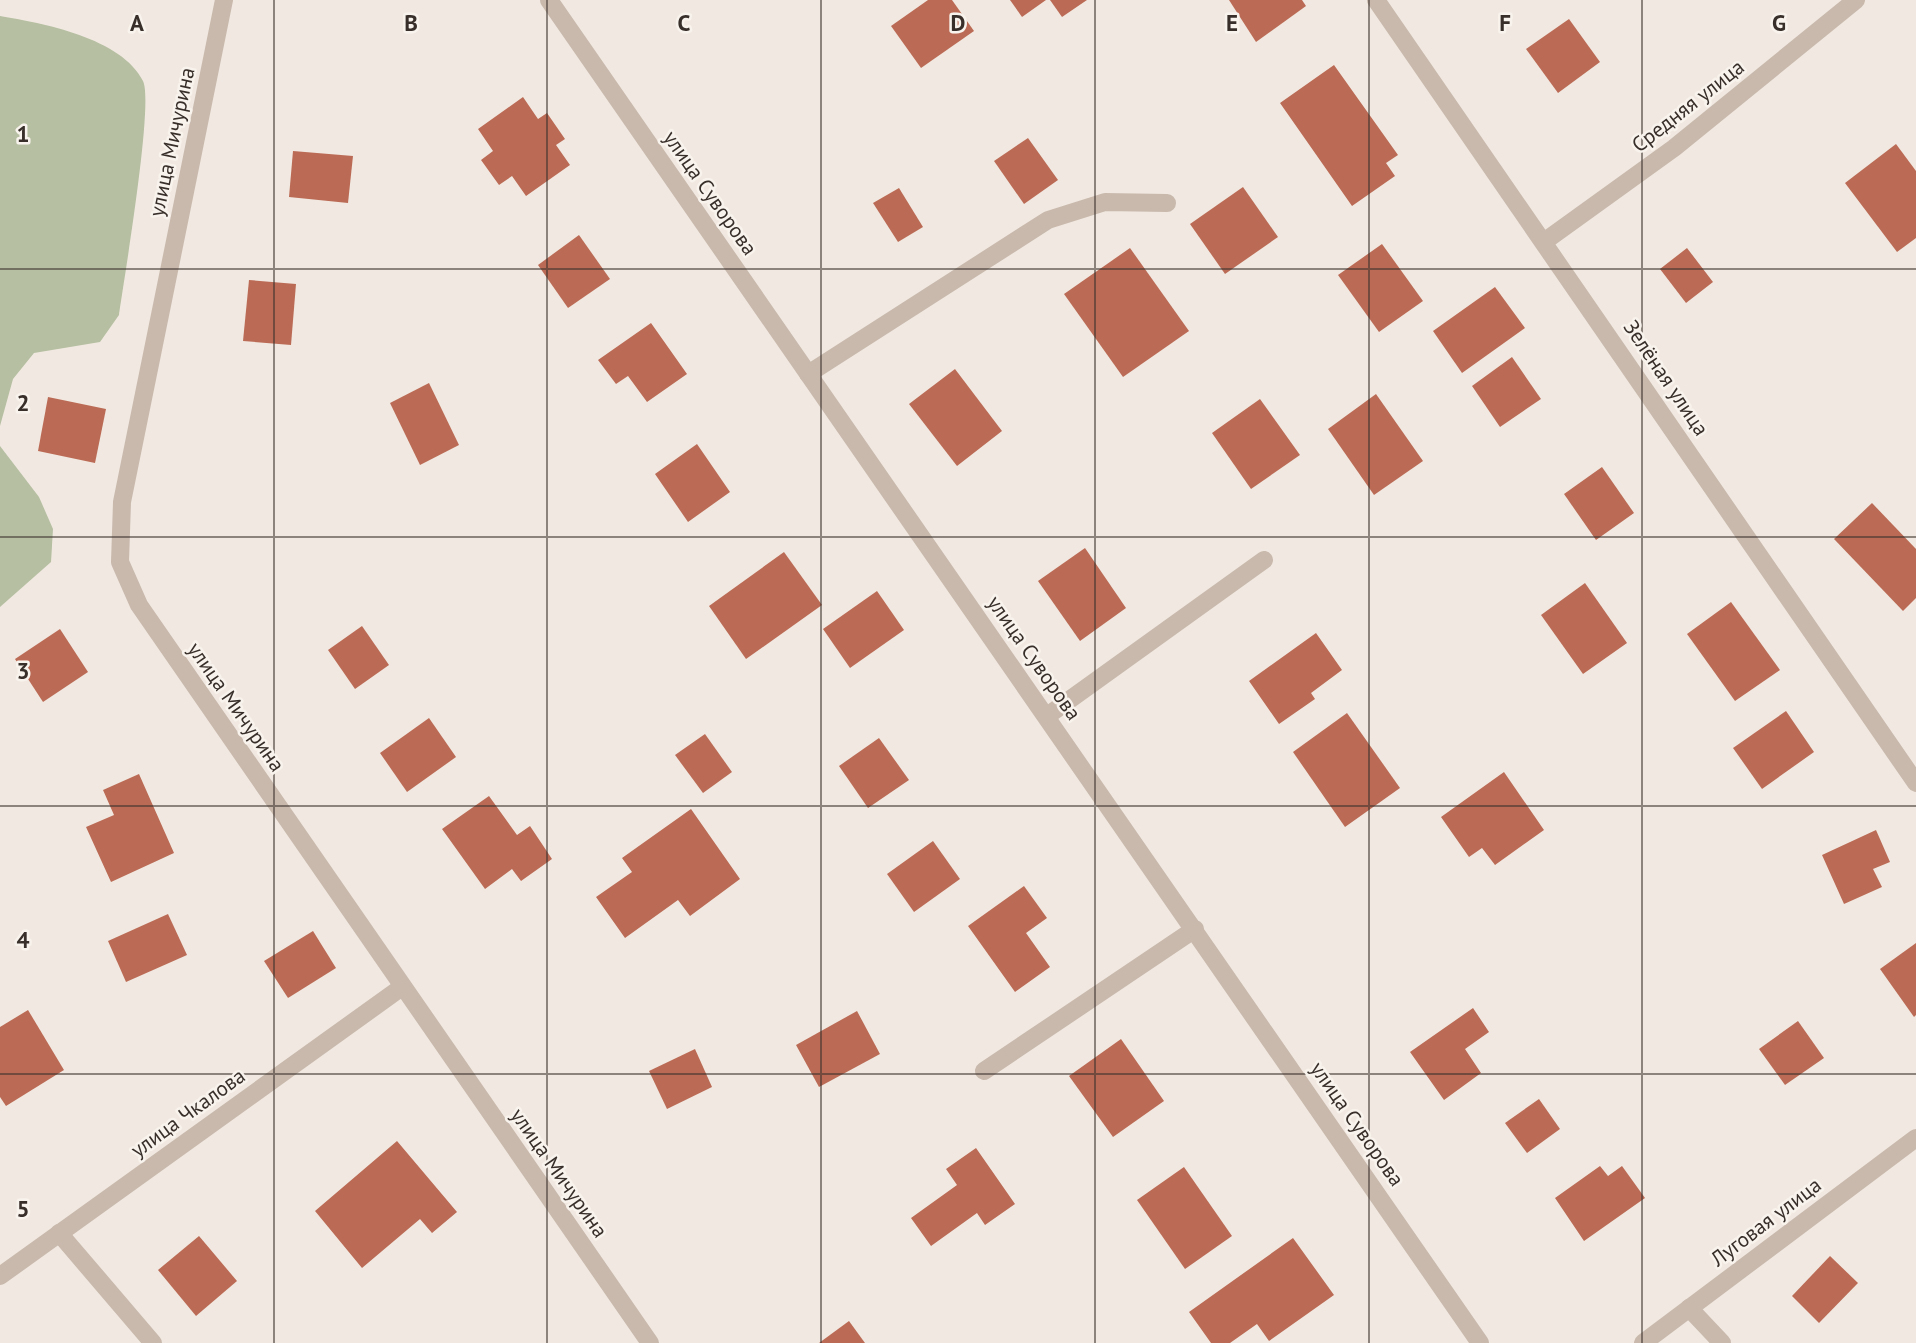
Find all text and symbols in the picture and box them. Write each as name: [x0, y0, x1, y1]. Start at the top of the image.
text: A: [130, 8, 144, 37]
text: B: [404, 8, 418, 37]
text: C: [678, 8, 691, 37]
text: D: [951, 8, 965, 37]
text: E: [1226, 8, 1238, 37]
text: F: [1499, 8, 1511, 37]
text: G: [1772, 8, 1786, 37]
street label: Средняя улица: [1626, 53, 1749, 158]
street label: улица Мичурина: [143, 65, 200, 219]
text: 1: [16, 119, 30, 148]
street label: улица Суворова: [657, 125, 763, 260]
street label: Зелёная улица: [1618, 315, 1715, 441]
text: 2: [16, 388, 30, 417]
street label: улица Суворова: [981, 590, 1087, 725]
street label: улица Мичурина: [182, 637, 291, 777]
text: 3: [16, 656, 30, 685]
text: 4: [16, 925, 30, 954]
street label: улица Суворова: [1304, 1056, 1410, 1191]
street label: улица Чкалова: [125, 1062, 250, 1163]
street label: улица Мичурина: [505, 1103, 614, 1243]
street label: Луговая улица: [1704, 1171, 1826, 1273]
text: 5: [16, 1194, 30, 1223]

